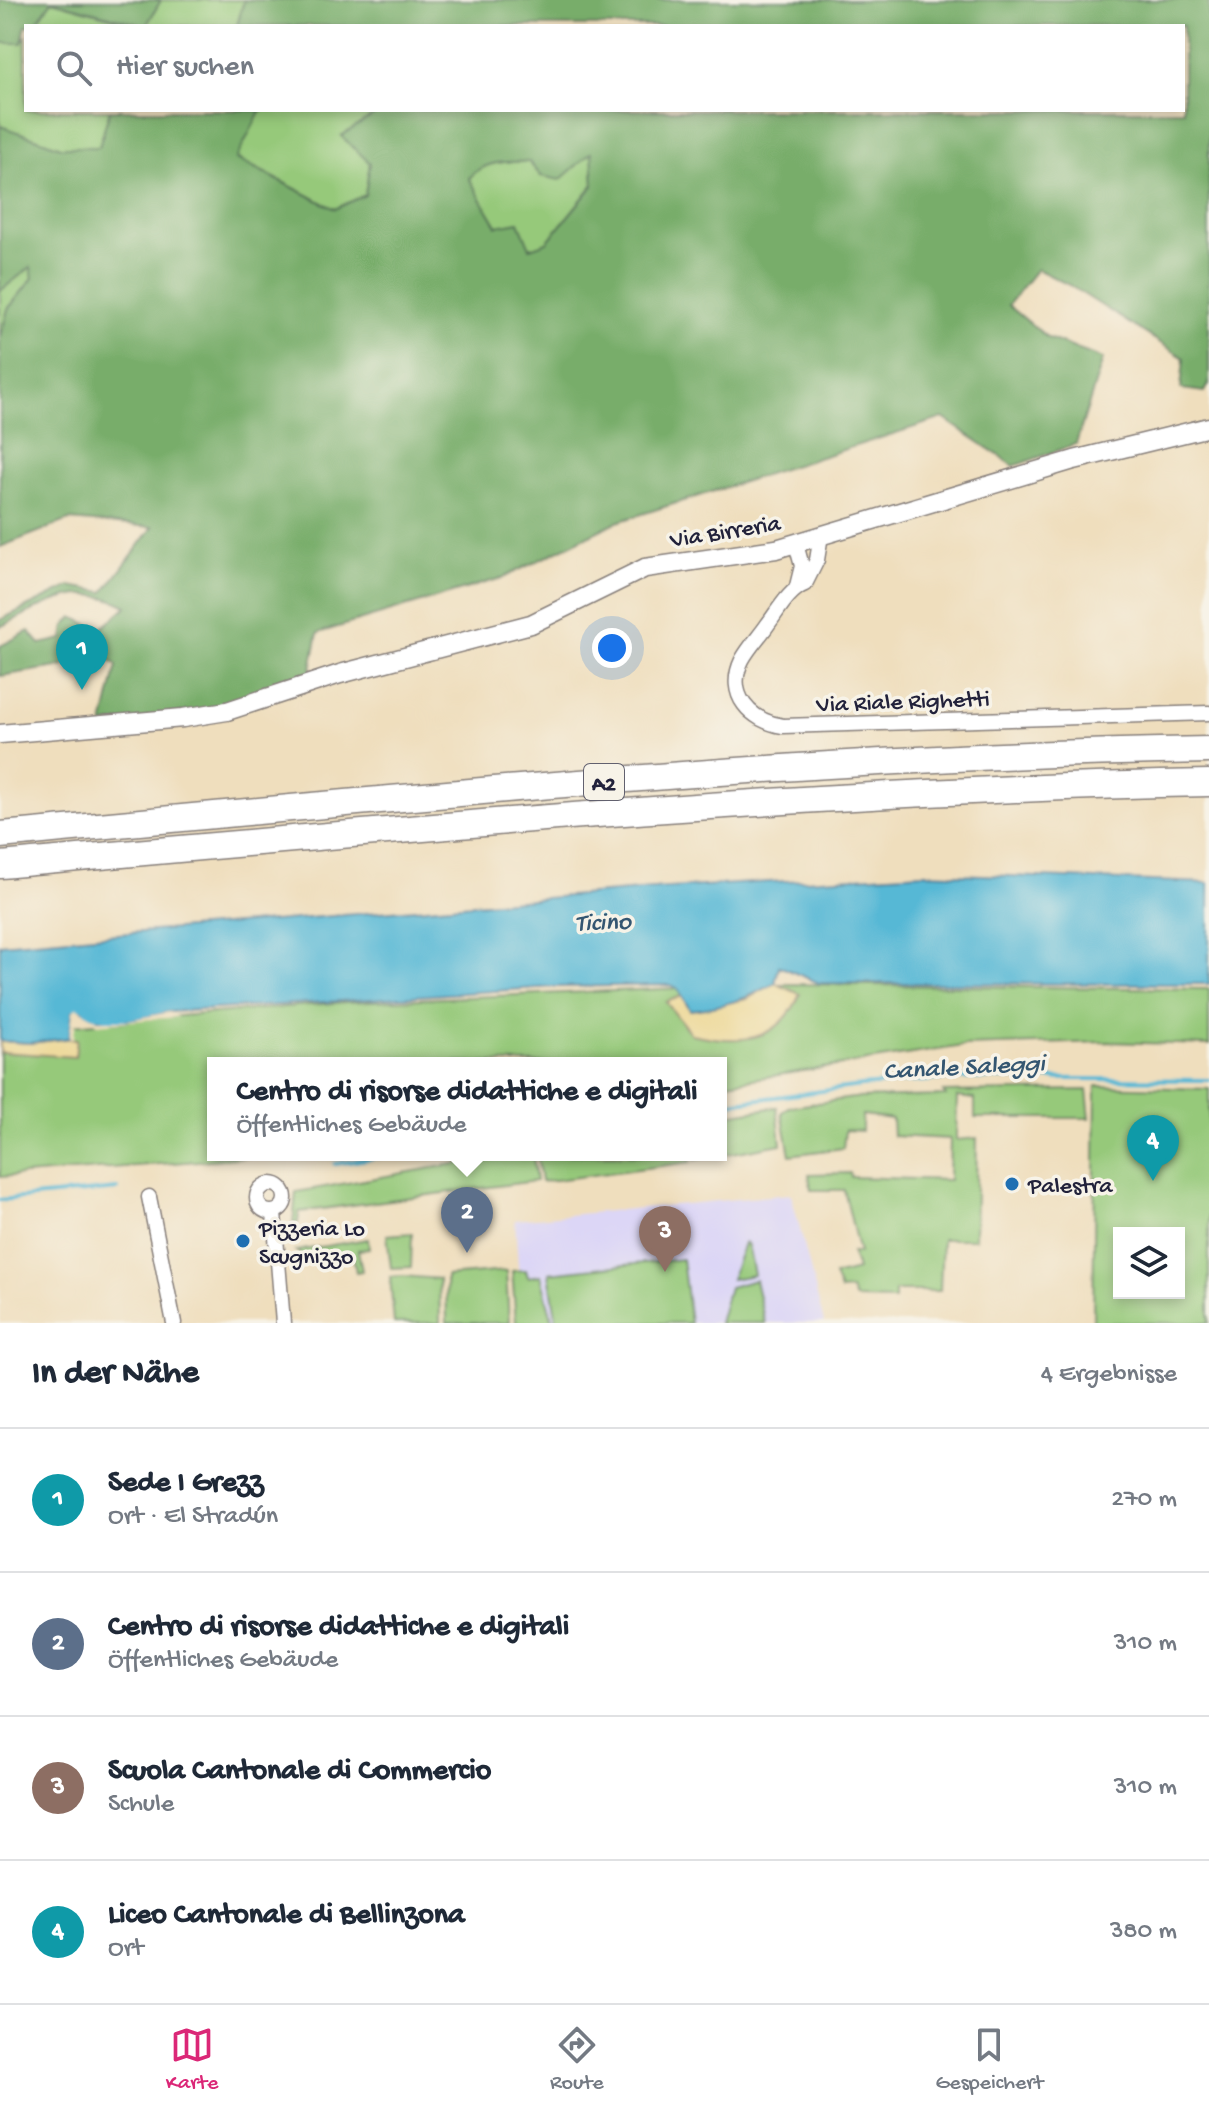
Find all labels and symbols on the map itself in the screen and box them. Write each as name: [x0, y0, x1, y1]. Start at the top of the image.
street label: Via Birreria: [667, 510, 784, 557]
pin: 1: [56, 624, 108, 690]
your location: [592, 628, 632, 668]
street label: Via Riale Righetti: [815, 686, 990, 721]
road number: A2: [584, 764, 624, 800]
water label: Ticino: [575, 908, 633, 941]
water label: Canale Saleggi: [883, 1050, 1049, 1089]
pin: 4: [1127, 1115, 1179, 1181]
place label: Palestra: [1027, 1173, 1113, 1202]
marker: Palestra: [1003, 1175, 1021, 1193]
pin: 2: [441, 1187, 493, 1253]
pin: 3: [639, 1206, 691, 1272]
place label: Pizzeria Lo Scugnizzo: [258, 1216, 365, 1273]
marker: Pizzeria Lo Scugnizzo: [234, 1232, 252, 1250]

